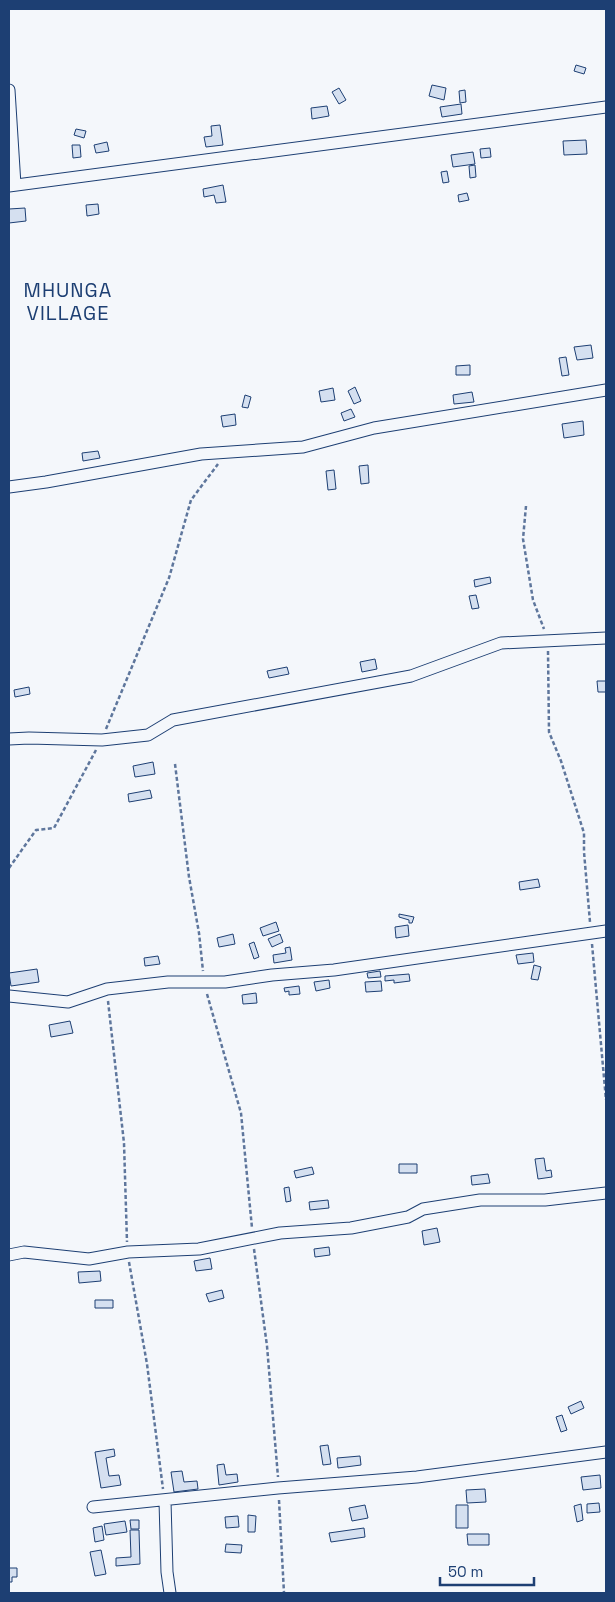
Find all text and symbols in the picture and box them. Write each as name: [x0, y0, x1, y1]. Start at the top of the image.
district label: MHUNGA VILLAGE: [24, 277, 112, 326]
scale bar: [440, 1554, 534, 1586]
text: 50 m: [448, 1562, 483, 1581]

